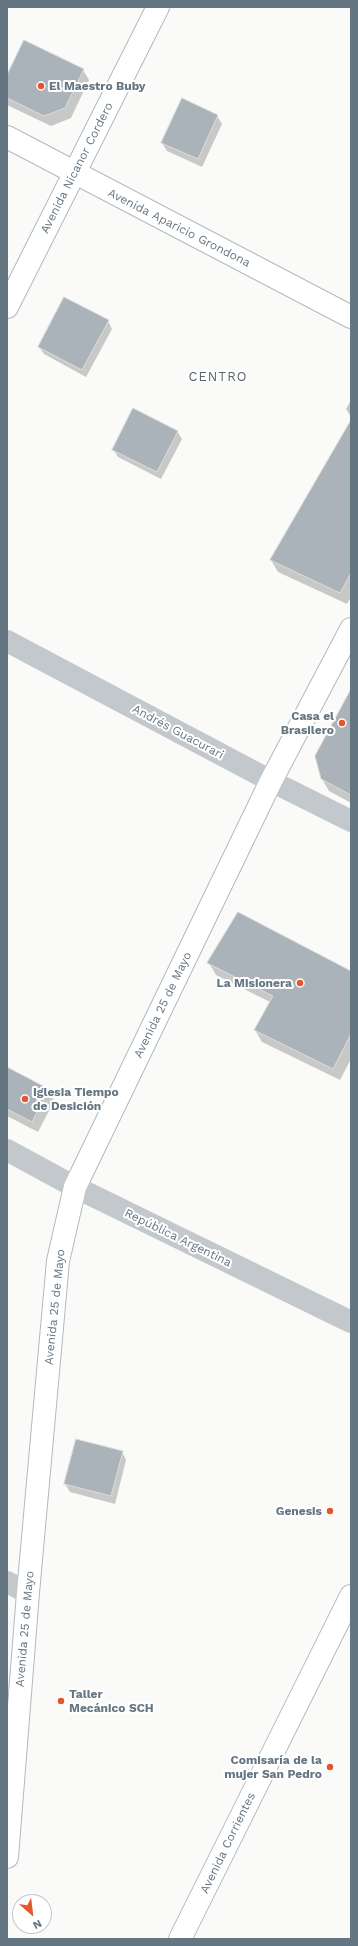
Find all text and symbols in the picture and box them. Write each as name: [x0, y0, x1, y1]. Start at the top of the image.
place label: El Maestro Buby: [49, 79, 146, 93]
marker: El Maestro Buby: [36, 81, 46, 91]
street label: Avenida Nicanor Cordero: [38, 100, 116, 236]
street label: Avenida Aparicio Grondona: [105, 186, 253, 270]
district label: CENTRO: [189, 369, 247, 385]
street label: Andrés Guacurari: [130, 702, 226, 762]
place label: Casa el Brasilero: [281, 709, 334, 737]
marker: Casa el Brasilero: [337, 718, 347, 728]
street label: Avenida 25 de Mayo: [131, 950, 195, 1060]
place label: La Misionera: [216, 976, 292, 990]
marker: La Misionera: [295, 978, 305, 988]
place label: Iglesia Tiempo de Desición: [33, 1085, 119, 1113]
marker: Iglesia Tiempo de Desición: [20, 1094, 30, 1104]
street label: República Argentina: [122, 1206, 234, 1270]
street label: Avenida 25 de Mayo: [42, 1248, 68, 1366]
place label: Genesis: [276, 1504, 322, 1518]
marker: Genesis: [325, 1506, 335, 1516]
street label: Avenida 25 de Mayo: [13, 1570, 37, 1688]
place label: Taller Mecánico SCH: [69, 1687, 154, 1715]
marker: Taller Mecánico SCH: [56, 1696, 66, 1706]
place label: Comisaría de la mujer San Pedro: [224, 1753, 322, 1781]
marker: Comisaría de la mujer San Pedro: [325, 1762, 335, 1772]
street label: Avenida Corrientes: [197, 1790, 259, 1896]
north arrow: [12, 1894, 52, 1934]
text: N: [31, 1917, 44, 1932]

